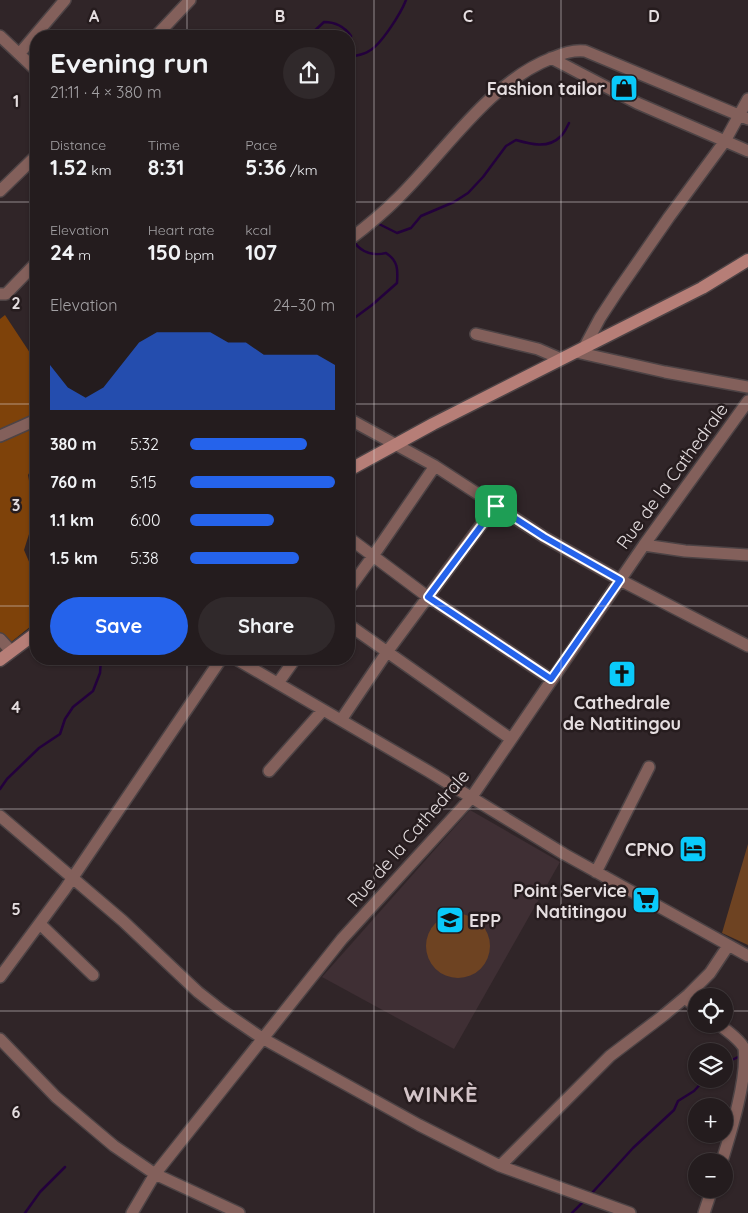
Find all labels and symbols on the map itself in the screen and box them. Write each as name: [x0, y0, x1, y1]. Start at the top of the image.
text: A: [89, 6, 100, 26]
text: B: [275, 6, 285, 26]
text: C: [463, 6, 473, 26]
text: D: [648, 6, 660, 26]
shop icon: Fashion tailor: [609, 73, 639, 103]
place label: Fashion tailor: [487, 77, 605, 100]
text: 1: [13, 91, 19, 111]
text: 2: [11, 293, 21, 313]
street label: Rue de la Cathedrale: [611, 398, 733, 554]
pin: [475, 485, 517, 527]
text: 3: [12, 495, 20, 515]
church icon: Cathedrale de Natitingou: [607, 659, 637, 689]
place label: Cathedrale de Natitingou: [563, 691, 681, 735]
text: 4: [11, 697, 21, 717]
street label: Rue de la Cathedrale: [342, 764, 474, 912]
hotel icon: CPNO: [678, 834, 708, 864]
place label: CPNO: [625, 838, 674, 861]
place label: Point Service Natitingou: [513, 879, 627, 923]
supermarket icon: Point Service Natitingou: [631, 885, 661, 915]
text: 5: [11, 899, 21, 919]
school or university icon: EPP: [435, 905, 465, 935]
place label: EPP: [469, 909, 501, 932]
district label: WINKÈ: [404, 1080, 478, 1108]
text: 6: [12, 1102, 21, 1122]

